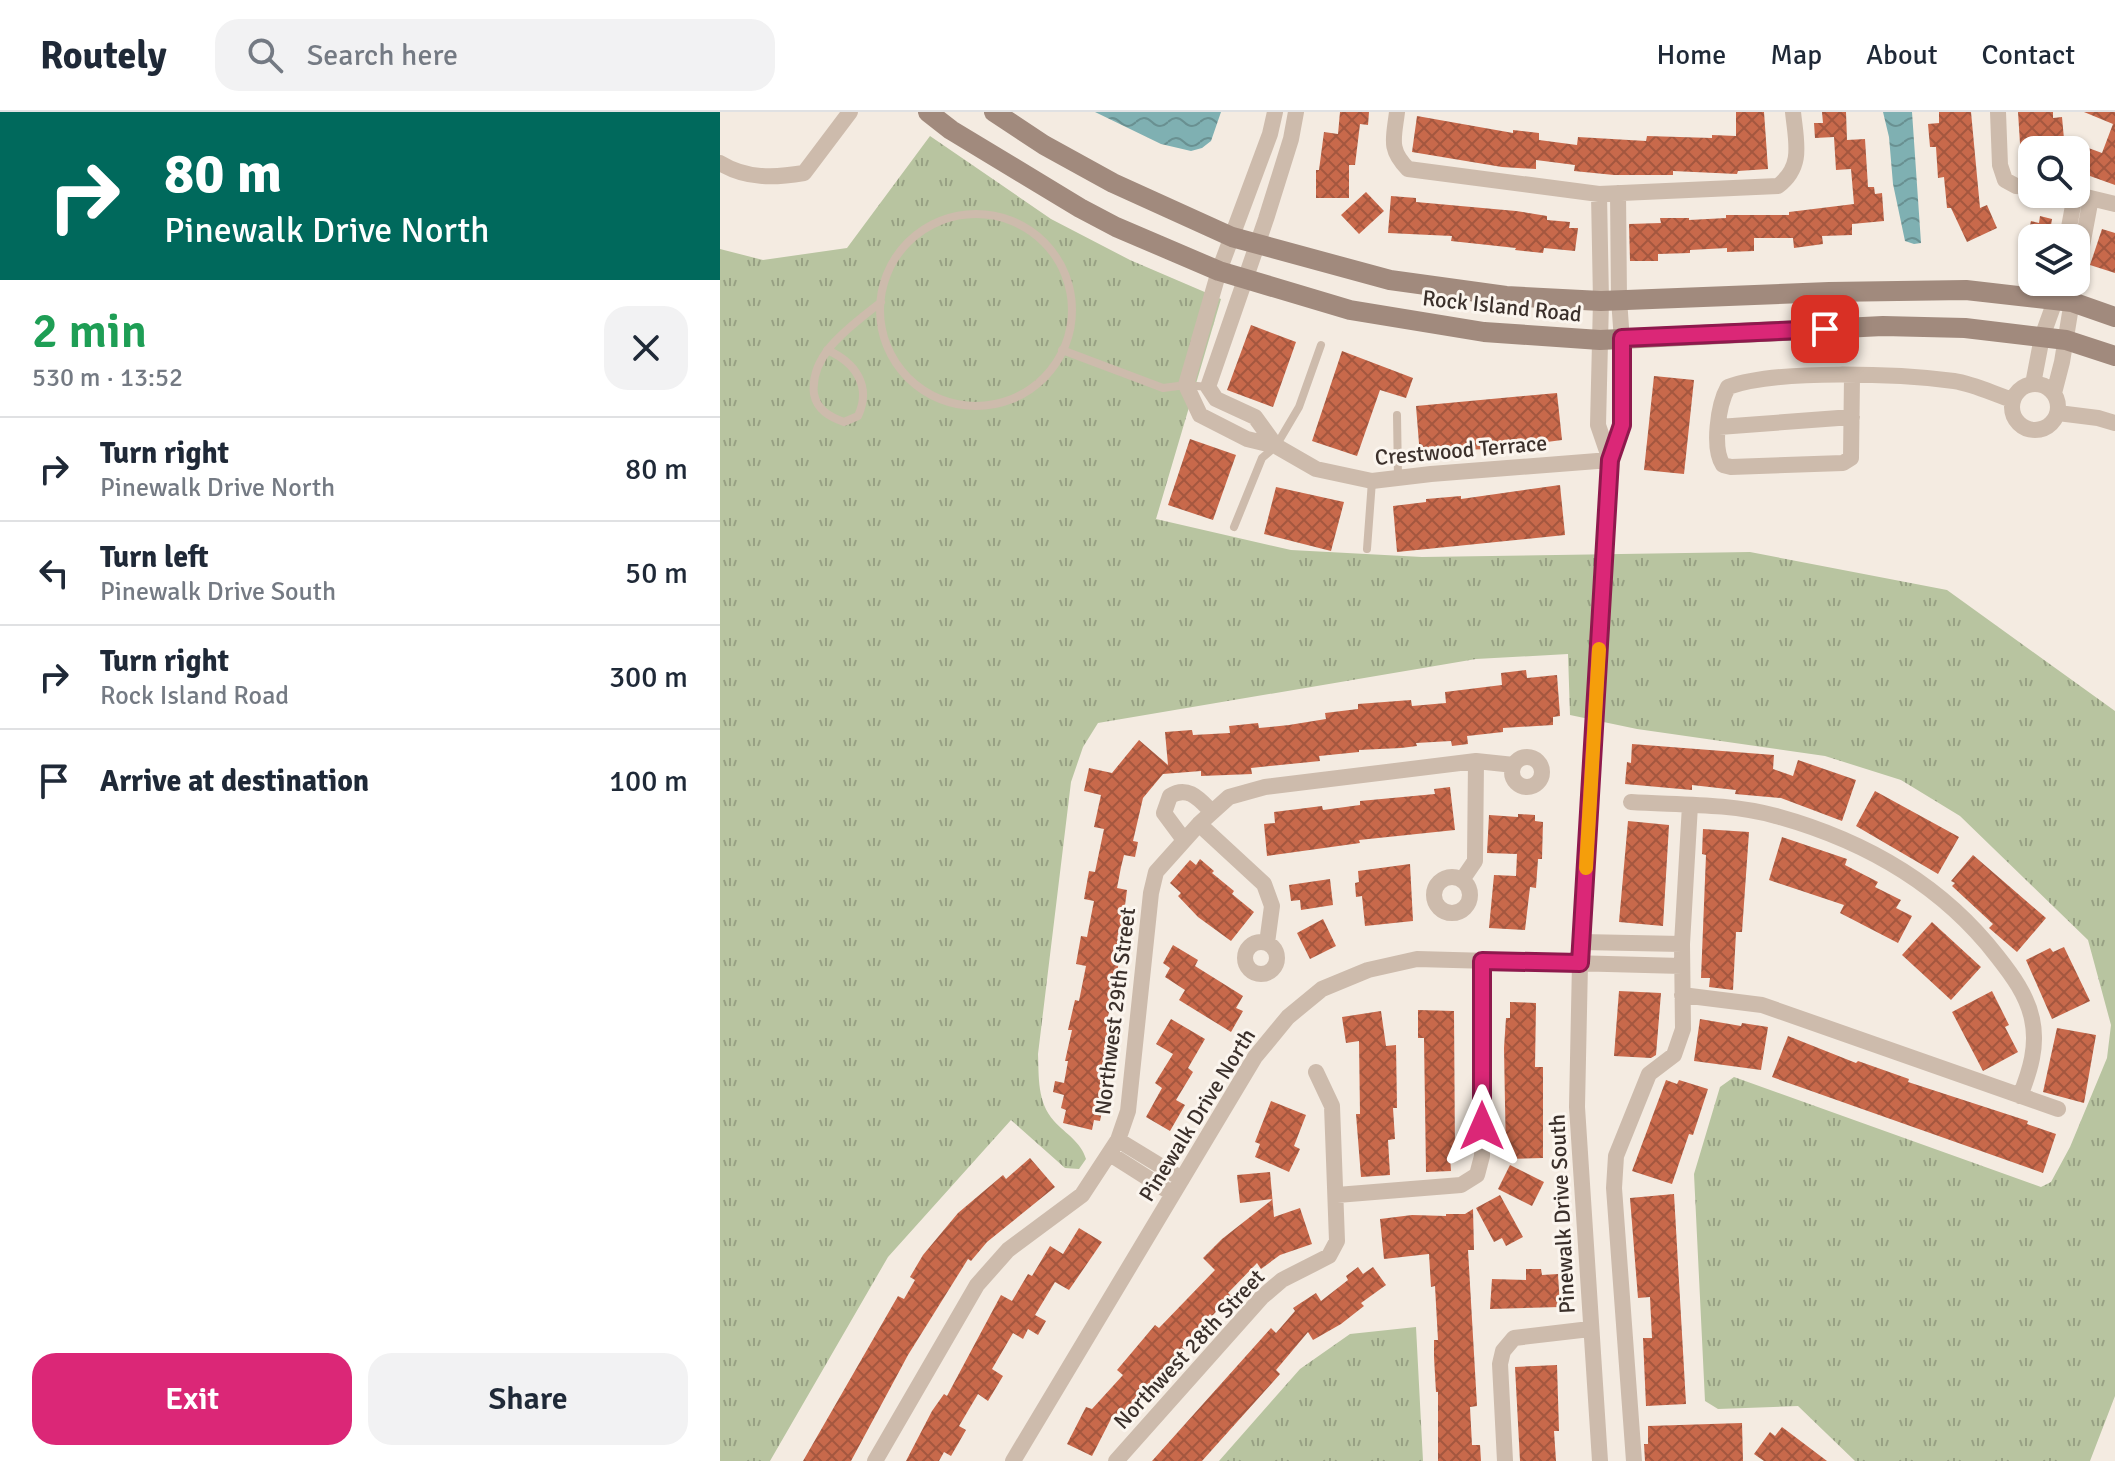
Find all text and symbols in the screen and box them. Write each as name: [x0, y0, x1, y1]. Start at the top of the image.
search box: [215, 19, 775, 91]
text: Routely: [40, 32, 167, 79]
icon: search: [243, 33, 287, 77]
text: Search here: [307, 37, 458, 74]
text: Home: [1657, 38, 1726, 72]
text: Map: [1770, 38, 1822, 72]
text: About: [1866, 38, 1938, 72]
text: Contact: [1982, 38, 2075, 72]
map controls: [2018, 136, 2090, 296]
button: search: [2018, 136, 2090, 208]
text: 80 m: [164, 139, 282, 208]
icon: right: [32, 144, 136, 248]
text: Pinewalk Drive North: [164, 208, 490, 253]
button: layers: [2018, 224, 2090, 296]
street label: Rock Island Road: [1421, 284, 1583, 328]
pin: [1791, 295, 1859, 363]
text: 2 min: [32, 302, 147, 361]
button: close: [604, 306, 688, 390]
icon: arrive: [1803, 307, 1847, 351]
text: 530 m · 13:52: [32, 362, 183, 394]
street label: Crestwood Terrace: [1374, 429, 1548, 471]
text: Turn right: [100, 435, 229, 472]
icon: right: [32, 447, 76, 491]
text: 80 m: [625, 451, 688, 488]
text: Pinewalk Drive North: [100, 472, 335, 504]
text: Turn left: [100, 539, 209, 576]
icon: left: [32, 551, 76, 595]
text: 50 m: [625, 555, 688, 592]
text: Pinewalk Drive South: [100, 576, 336, 608]
text: Turn right: [100, 643, 229, 680]
icon: right: [32, 655, 76, 699]
text: 300 m: [609, 659, 688, 696]
text: Rock Island Road: [100, 680, 289, 712]
icon: arrive: [32, 759, 76, 803]
text: Arrive at destination: [100, 763, 369, 800]
text: 100 m: [609, 763, 688, 800]
street label: Northwest 29th Street: [1089, 906, 1141, 1116]
street label: Pinewalk Drive North: [1133, 1023, 1261, 1207]
position arrow: [1440, 1084, 1524, 1168]
street label: Pinewalk Drive South: [1543, 1114, 1581, 1314]
street label: Northwest 28th Street: [1108, 1263, 1270, 1435]
button: Exit: [32, 1353, 352, 1445]
button: Share: [368, 1353, 688, 1445]

